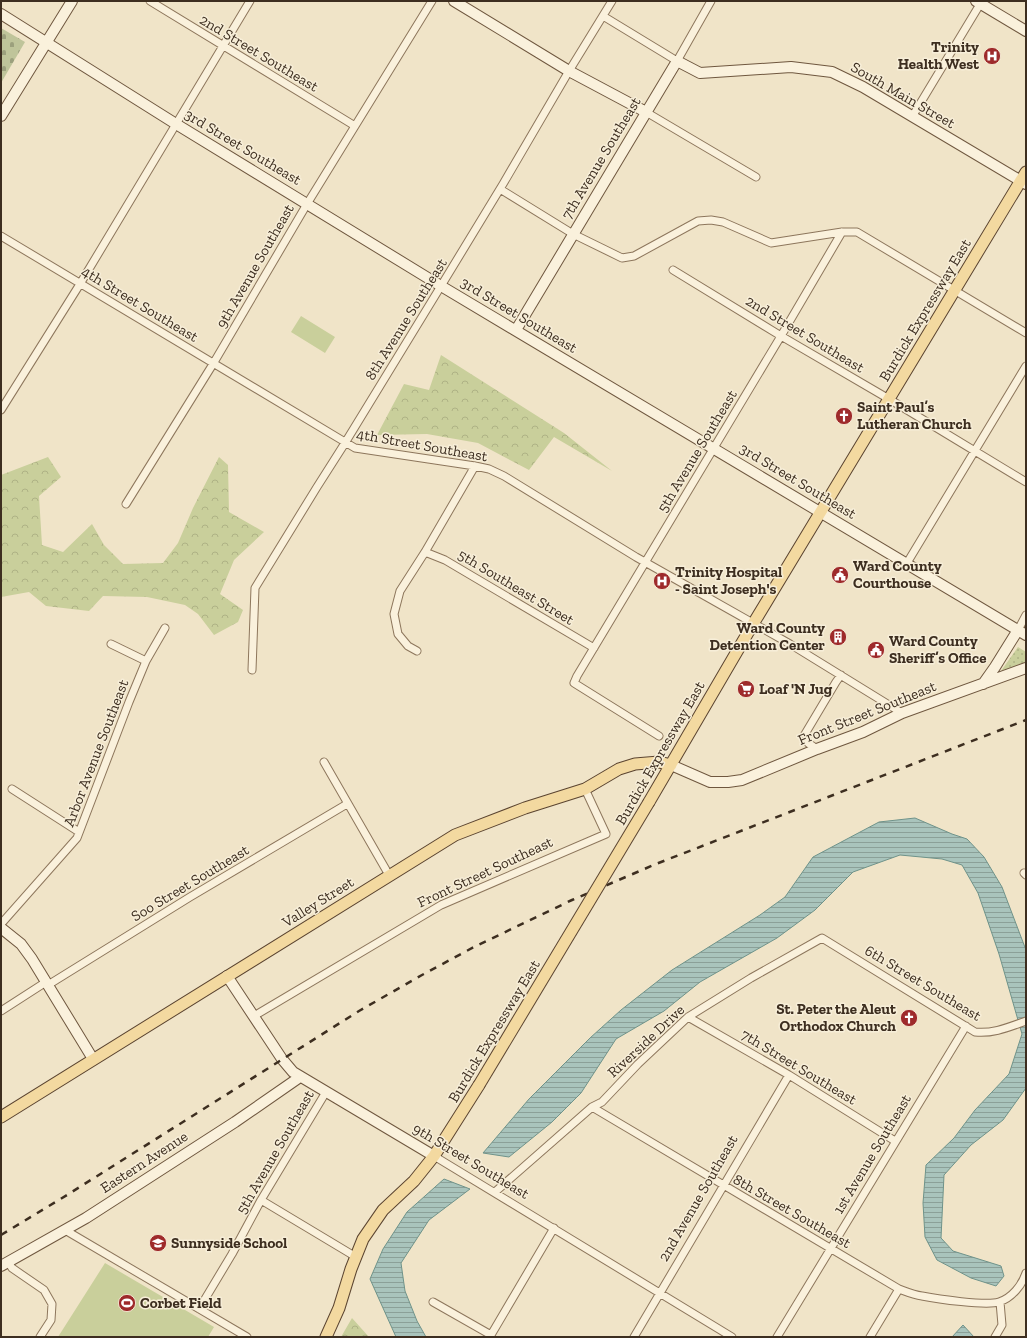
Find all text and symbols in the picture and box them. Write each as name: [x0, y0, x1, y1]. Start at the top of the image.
street label: 2nd Street Southeast: [196, 10, 322, 96]
place label: Trinity Health West: [898, 38, 980, 73]
hospital icon: Trinity Health West: [982, 46, 1002, 66]
street label: South Main Street: [848, 58, 959, 132]
street label: 7th Avenue Southeast: [557, 93, 645, 222]
street label: 3rd Street Southeast: [181, 105, 305, 189]
street label: 9th Avenue Southeast: [212, 200, 298, 331]
street label: Burdick Expressway East: [875, 235, 975, 384]
street label: 8th Avenue Southeast: [361, 254, 451, 383]
street label: 4th Street Southeast: [78, 262, 202, 346]
street label: 3rd Street Southeast: [457, 273, 581, 357]
street label: 2nd Street Southeast: [742, 291, 868, 377]
street label: 5th Avenue Southeast: [653, 386, 741, 516]
place label: Saint Paul’s Lutheran Church: [857, 398, 972, 433]
church icon: Saint Paul’s Lutheran Church: [834, 406, 854, 426]
street label: 4th Street Southeast: [355, 425, 489, 465]
street label: 3rd Street Southeast: [736, 439, 860, 523]
street label: 5th Southeast Street: [455, 545, 578, 629]
place label: Ward County Courthouse: [853, 557, 942, 592]
place label: Trinity Hospital - Saint Joseph's: [675, 563, 782, 598]
public building icon: Ward County Courthouse: [830, 565, 850, 585]
hospital icon: Trinity Hospital - Saint Joseph's: [652, 571, 672, 591]
place label: Ward County Detention Center: [710, 619, 825, 654]
building icon: Ward County Detention Center: [828, 627, 848, 647]
place label: Ward County Sheriff’s Office: [889, 632, 986, 667]
public building icon: Ward County Sheriff’s Office: [866, 640, 886, 660]
street label: Arbor Avenue Southeast: [60, 676, 133, 829]
street label: Front Street Southeast: [795, 677, 939, 749]
street label: Burdick Expressway East: [611, 678, 709, 828]
supermarket icon: Loaf 'N Jug: [736, 679, 756, 699]
place label: Loaf 'N Jug: [759, 680, 833, 698]
street label: Front Street Southeast: [414, 833, 556, 911]
street label: Soo Street Southeast: [128, 841, 253, 925]
street label: Valley Street: [278, 873, 357, 932]
street label: 6th Street Southeast: [862, 941, 985, 1025]
street label: Burdick Expressway East: [444, 956, 544, 1105]
place label: St. Peter the Aleut Orthodox Church: [776, 1000, 897, 1035]
street label: Riverside Drive: [604, 1001, 688, 1081]
church icon: St. Peter the Aleut Orthodox Church: [899, 1008, 919, 1028]
street label: 7th Street Southeast: [738, 1025, 860, 1109]
street label: 5th Avenue Southeast: [232, 1087, 318, 1217]
street label: 1st Avenue Southeast: [829, 1091, 915, 1217]
street label: 9th Street Southeast: [410, 1119, 533, 1203]
street label: Eastern Avenue: [97, 1127, 191, 1197]
street label: 2nd Avenue Southeast: [654, 1131, 742, 1264]
street label: 8th Street Southeast: [730, 1170, 854, 1252]
school or university icon: Sunnyside School: [148, 1233, 168, 1253]
place label: Sunnyside School: [171, 1234, 287, 1252]
sports icon: Corbet Field: [117, 1293, 137, 1313]
place label: Corbet Field: [140, 1294, 222, 1312]

